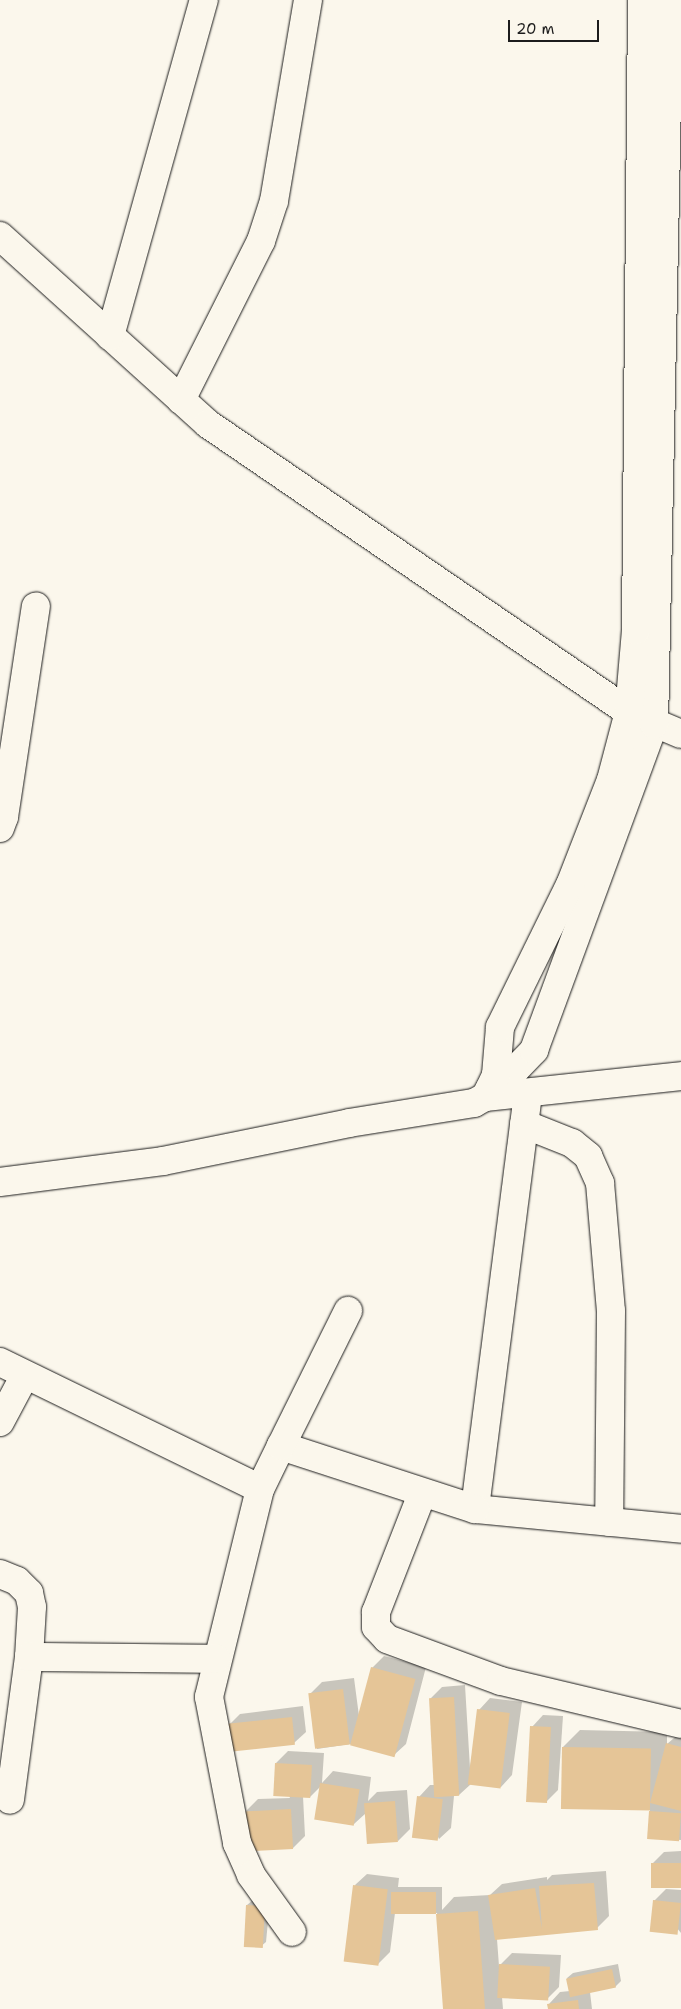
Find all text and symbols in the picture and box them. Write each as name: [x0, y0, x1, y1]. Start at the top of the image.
scale bar: [511, 10, 602, 42]
text: 20 m: [516, 19, 555, 39]

